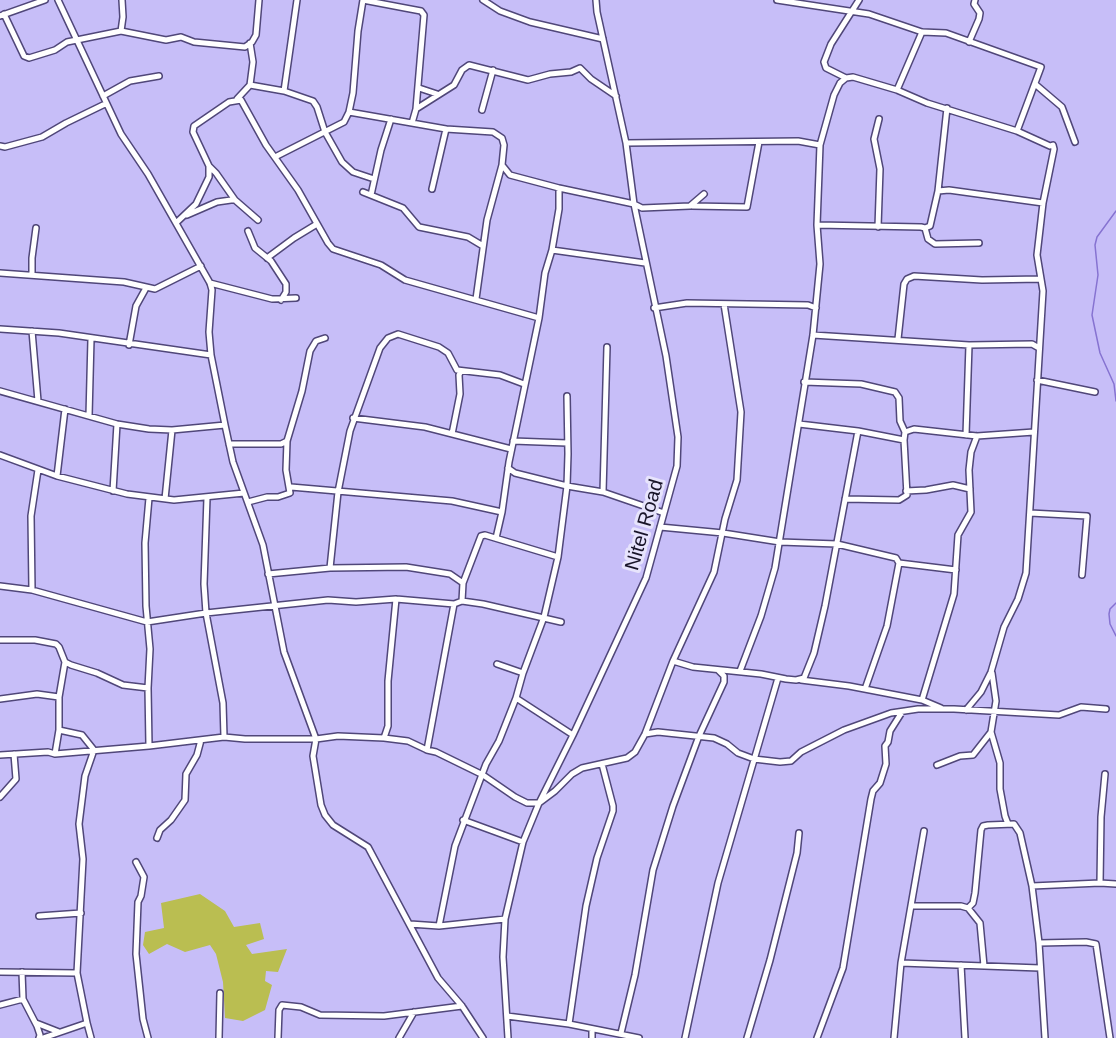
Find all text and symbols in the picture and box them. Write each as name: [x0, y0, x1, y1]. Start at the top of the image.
street label: Nitel Road: [621, 477, 669, 573]

